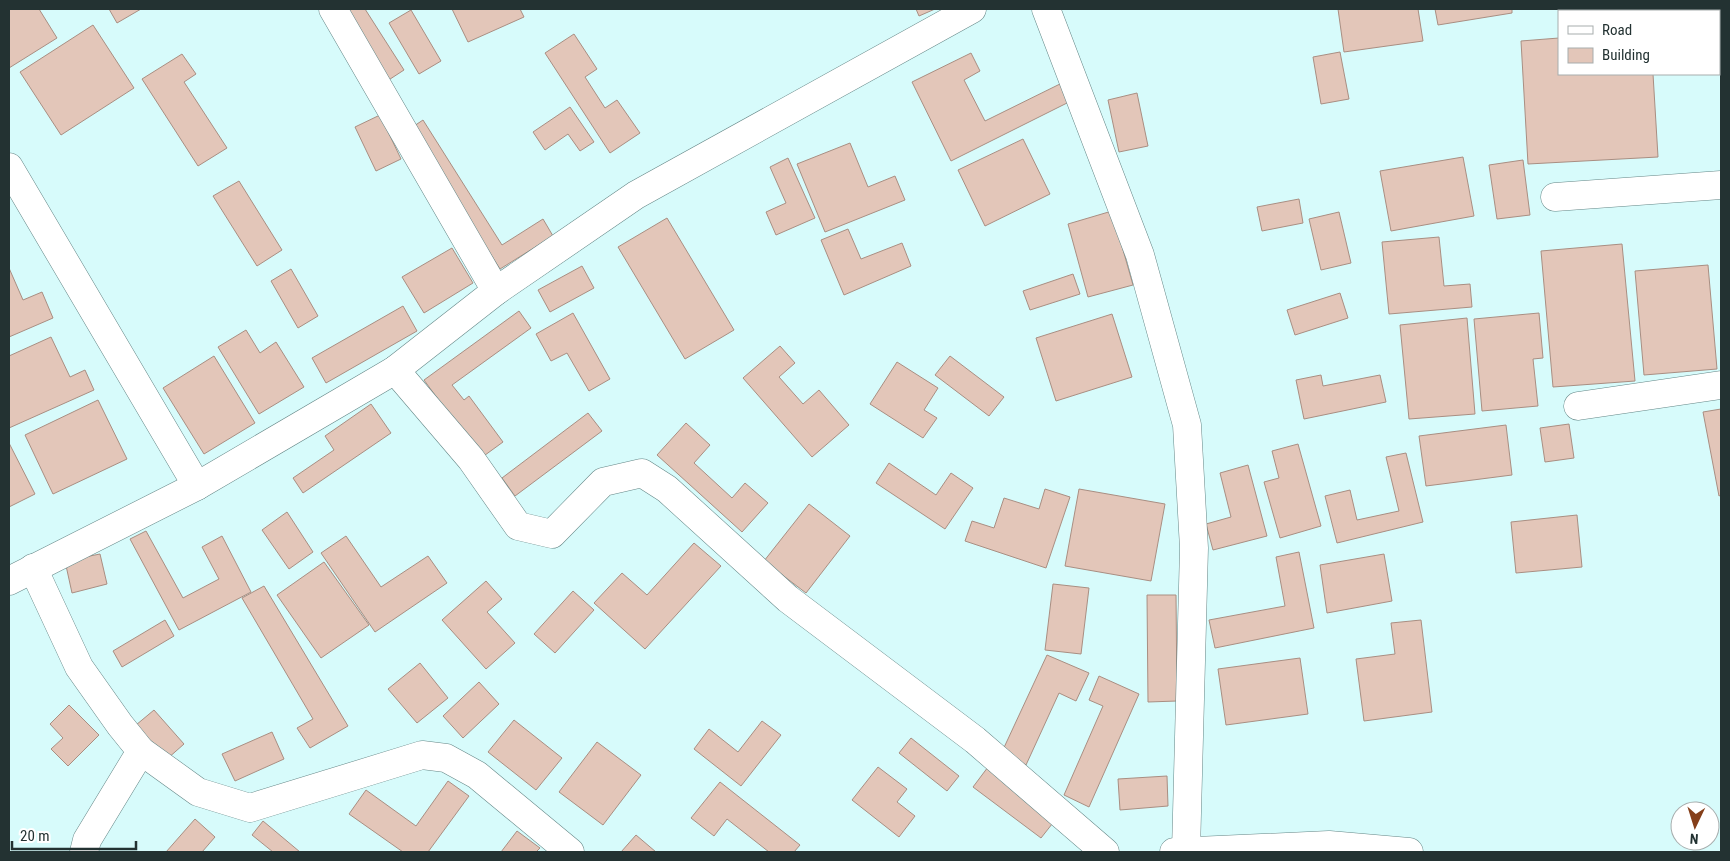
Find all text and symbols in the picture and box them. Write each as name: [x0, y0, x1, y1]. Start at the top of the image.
legend: [1558, 10, 1720, 75]
text: Road: [1602, 21, 1632, 39]
text: Building: [1602, 46, 1650, 64]
north arrow: [1670, 801, 1720, 851]
scale bar: [12, 818, 136, 850]
text: 20 m: [20, 827, 50, 845]
text: N: [1689, 831, 1699, 847]

